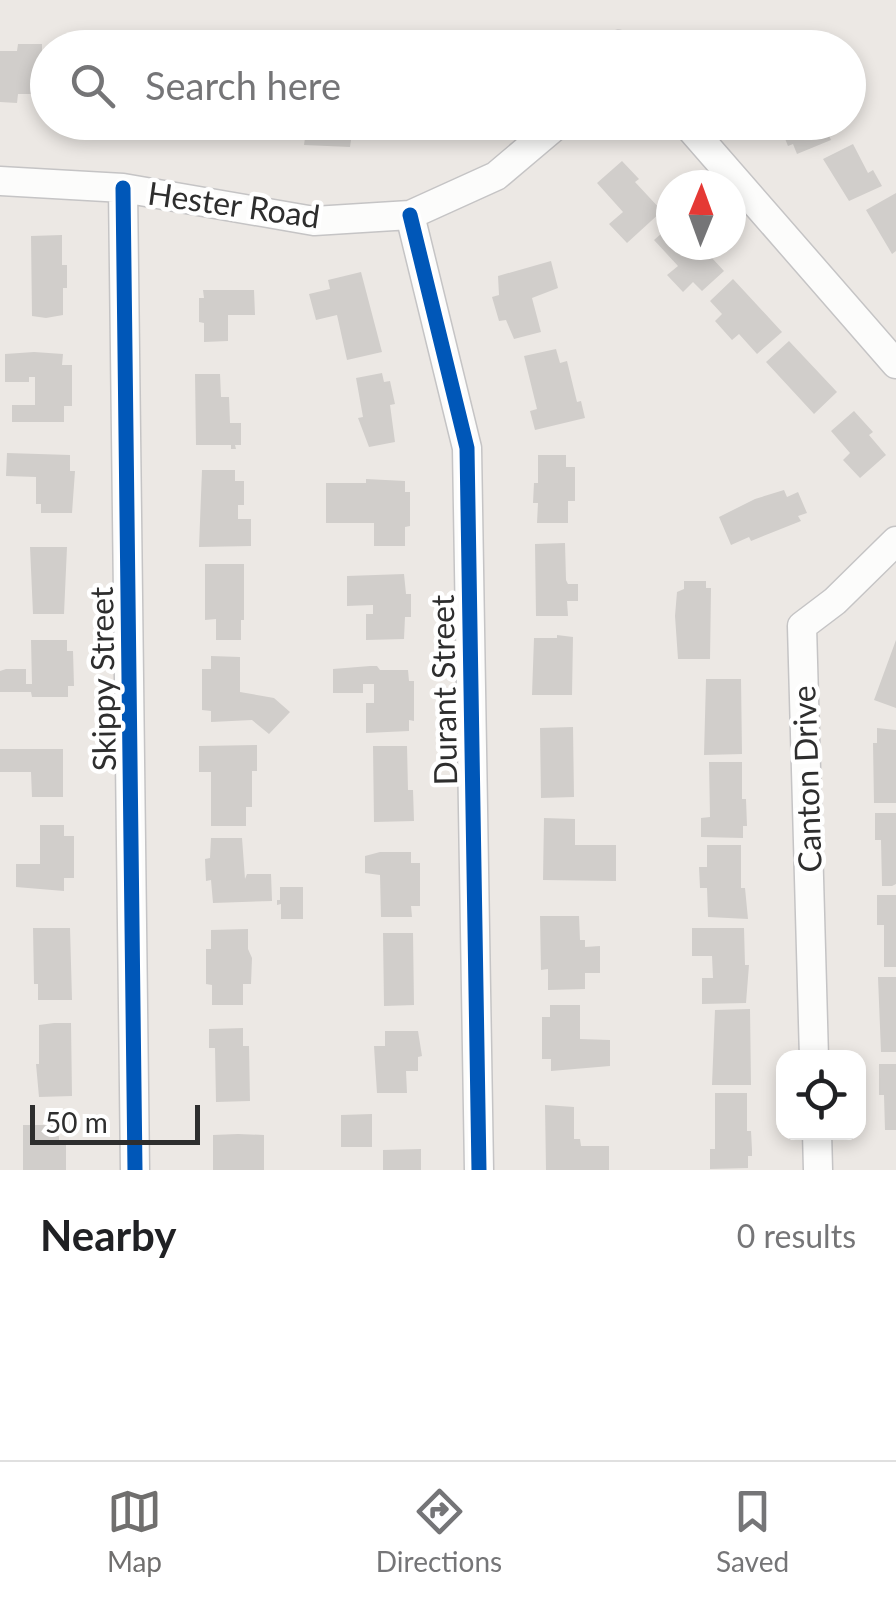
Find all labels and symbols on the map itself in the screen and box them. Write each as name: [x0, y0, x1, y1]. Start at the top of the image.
north arrow: [656, 170, 746, 260]
street label: Hester Road: [146, 173, 322, 235]
street label: Skippy Street: [81, 586, 123, 772]
street label: Durant Street: [422, 594, 464, 786]
street label: Canton Drive: [783, 685, 829, 873]
scale bar: [30, 1100, 200, 1144]

